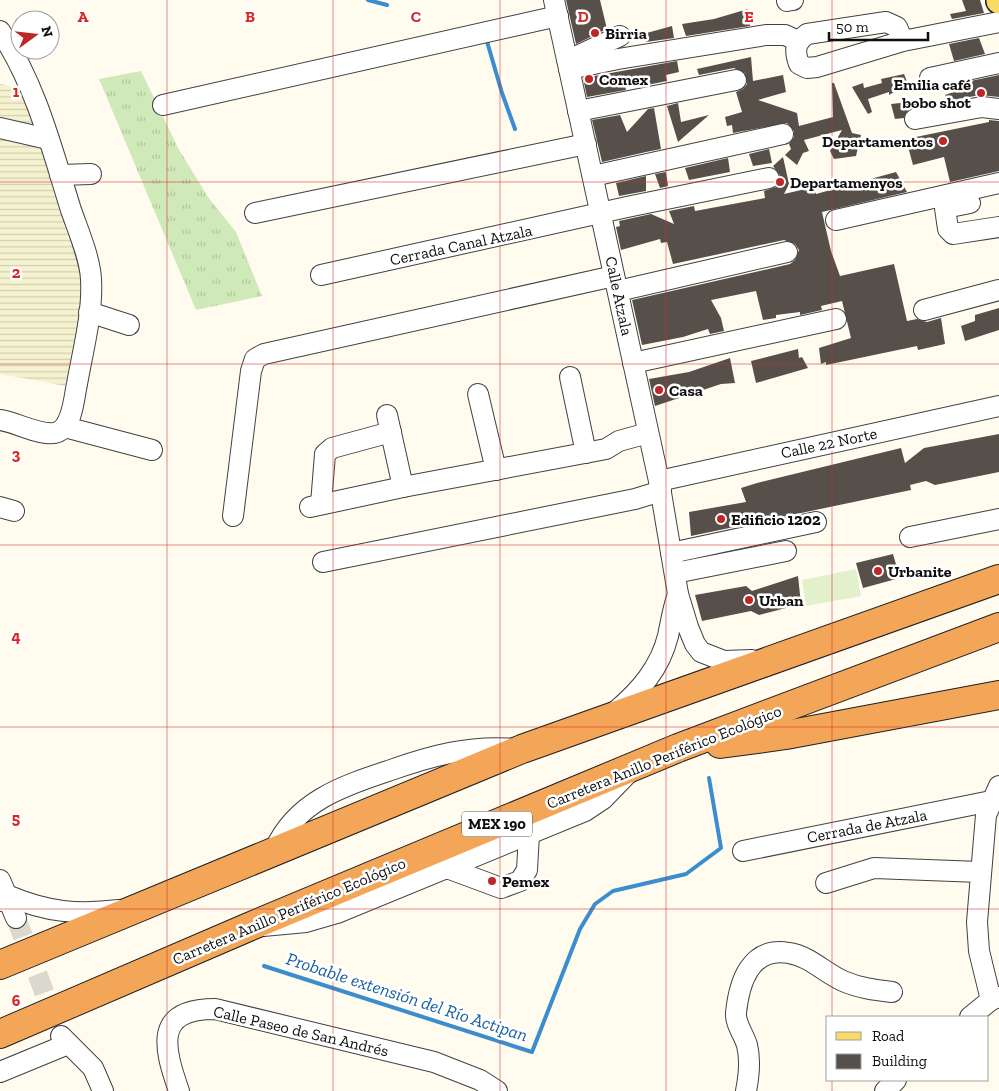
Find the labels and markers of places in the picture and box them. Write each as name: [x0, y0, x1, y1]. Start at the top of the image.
place label: Birria: [605, 24, 647, 43]
marker: Birria: [589, 27, 601, 39]
place label: Comex: [599, 70, 648, 89]
marker: Comex: [583, 73, 595, 85]
place label: Emilia café bobo shot: [894, 75, 972, 112]
marker: Emilia café bobo shot: [975, 87, 987, 99]
place label: Departamentos: [822, 132, 933, 151]
marker: Departamentos: [937, 135, 949, 147]
place label: Departamenyos: [790, 173, 903, 192]
marker: Departamenyos: [774, 176, 786, 188]
place label: Casa: [669, 381, 703, 400]
marker: Casa: [653, 384, 665, 396]
place label: Edificio 1202: [731, 510, 821, 529]
marker: Edificio 1202: [715, 513, 727, 525]
place label: Urbanite: [888, 562, 952, 581]
marker: Urbanite: [872, 565, 884, 577]
place label: Urban: [759, 591, 804, 610]
marker: Urban: [743, 594, 755, 606]
place label: Pemex: [502, 872, 550, 891]
marker: Pemex: [486, 875, 498, 887]

